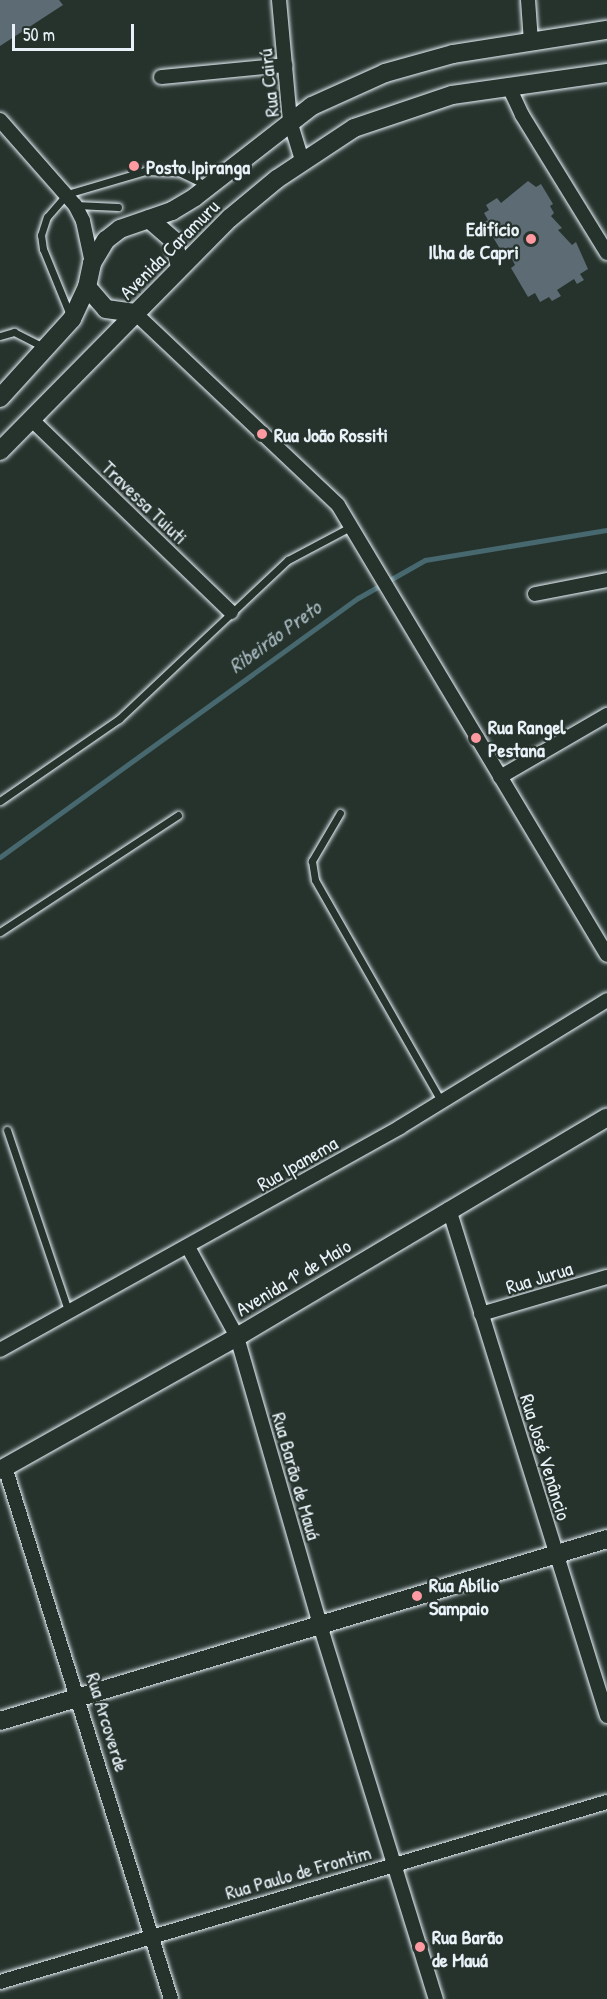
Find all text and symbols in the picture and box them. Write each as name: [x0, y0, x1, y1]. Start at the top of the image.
scale bar: [15, 12, 136, 50]
text: 50 m: [23, 22, 55, 47]
street label: Rua Cairú: [252, 48, 284, 118]
place label: Posto Ipiranga: [146, 154, 250, 178]
marker: Posto Ipiranga: [127, 159, 141, 173]
street label: Avenida Caramuru: [114, 194, 224, 304]
place label: Edifício Ilha de Capri: [428, 216, 519, 263]
marker: Edifício Ilha de Capri: [524, 232, 538, 246]
place label: Rua João Rossiti: [274, 422, 388, 446]
marker: Rua João Rossiti: [255, 427, 269, 441]
street label: Travessa Tuiuti: [97, 455, 193, 549]
water label: Ribeirão Preto: [224, 595, 326, 679]
place label: Rua Rangel Pestana: [488, 714, 566, 761]
marker: Rua Rangel Pestana: [469, 731, 483, 745]
street label: Rua Ipanema: [252, 1130, 342, 1196]
street label: Avenida 1º de Maio: [231, 1233, 355, 1321]
street label: Rua Jurua: [503, 1256, 575, 1298]
street label: Rua José Venâncio: [515, 1391, 577, 1523]
street label: Rua Barão de Mauá: [267, 1409, 327, 1543]
place label: Rua Abílio Sampaio: [429, 1572, 499, 1619]
marker: Rua Abílio Sampaio: [410, 1589, 424, 1603]
street label: Rua Arcoverde: [82, 1670, 134, 1774]
street label: Rua Paulo de Frontim: [222, 1840, 374, 1904]
place label: Rua Barão de Mauá: [432, 1924, 503, 1971]
marker: Rua Barão de Mauá: [413, 1940, 427, 1954]

